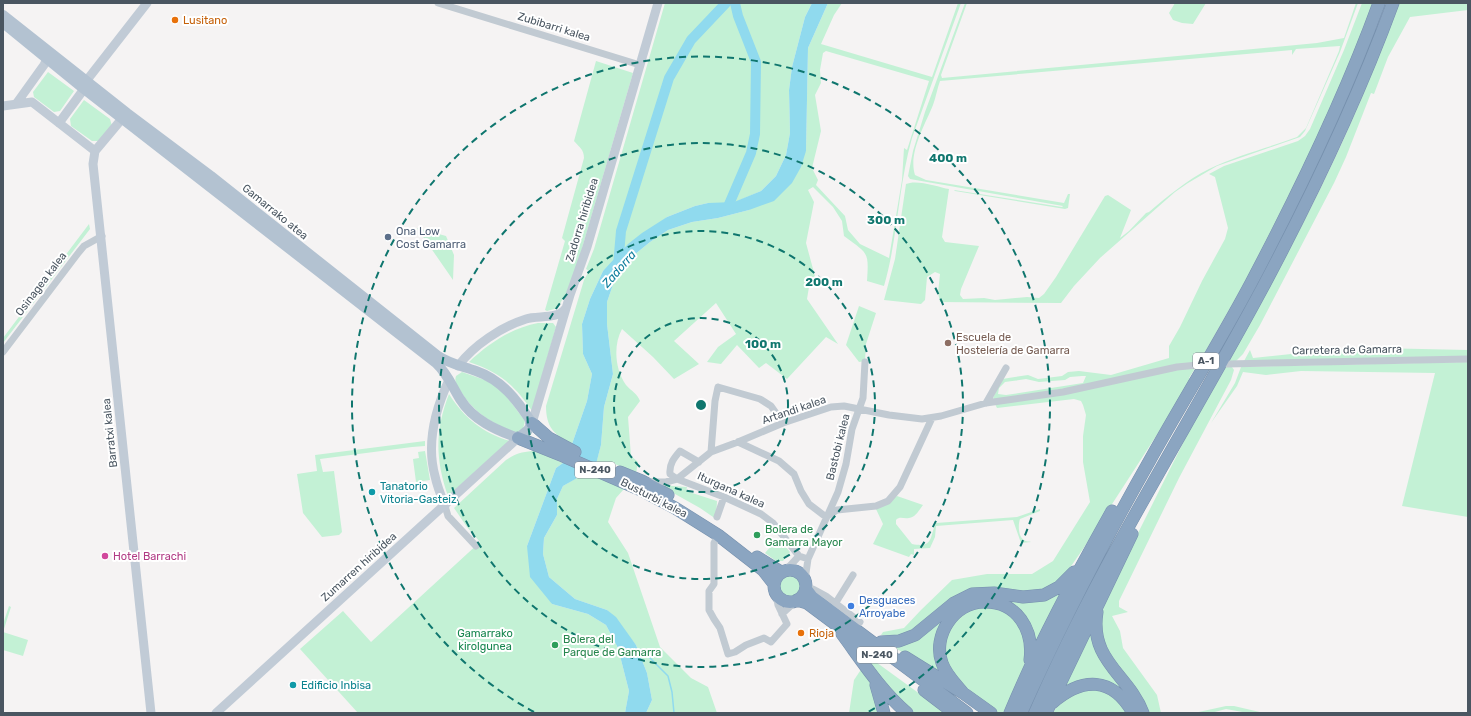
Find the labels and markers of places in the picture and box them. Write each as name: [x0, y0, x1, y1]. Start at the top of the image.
place label: Lusitano: [183, 14, 227, 27]
marker: Lusitano: [170, 15, 180, 25]
place label: Ona Low Cost Gamarra: [396, 225, 466, 251]
marker: Ona Low Cost Gamarra: [383, 232, 393, 242]
place label: Escuela de Hostelería de Gamarra: [956, 331, 1070, 357]
marker: Escuela de Hostelería de Gamarra: [943, 338, 953, 348]
centre of rings: [694, 398, 708, 412]
place label: Tanatorio Vitoria-Gasteiz: [380, 480, 457, 506]
marker: Tanatorio Vitoria-Gasteiz: [367, 487, 377, 497]
place label: Bolera de Gamarra Mayor: [765, 523, 843, 549]
marker: Bolera de Gamarra Mayor: [752, 530, 762, 540]
place label: Hotel Barrachi: [113, 550, 186, 563]
marker: Hotel Barrachi: [100, 551, 110, 561]
place label: Desguaces Arroyabe: [859, 594, 916, 620]
marker: Desguaces Arroyabe: [846, 601, 856, 611]
place label: Rioja: [809, 627, 834, 640]
marker: Rioja: [796, 628, 806, 638]
place label: Bolera del Parque de Gamarra: [563, 633, 661, 659]
marker: Bolera del Parque de Gamarra: [550, 640, 560, 650]
place label: Edificio Inbisa: [301, 679, 371, 692]
marker: Edificio Inbisa: [288, 680, 298, 690]

